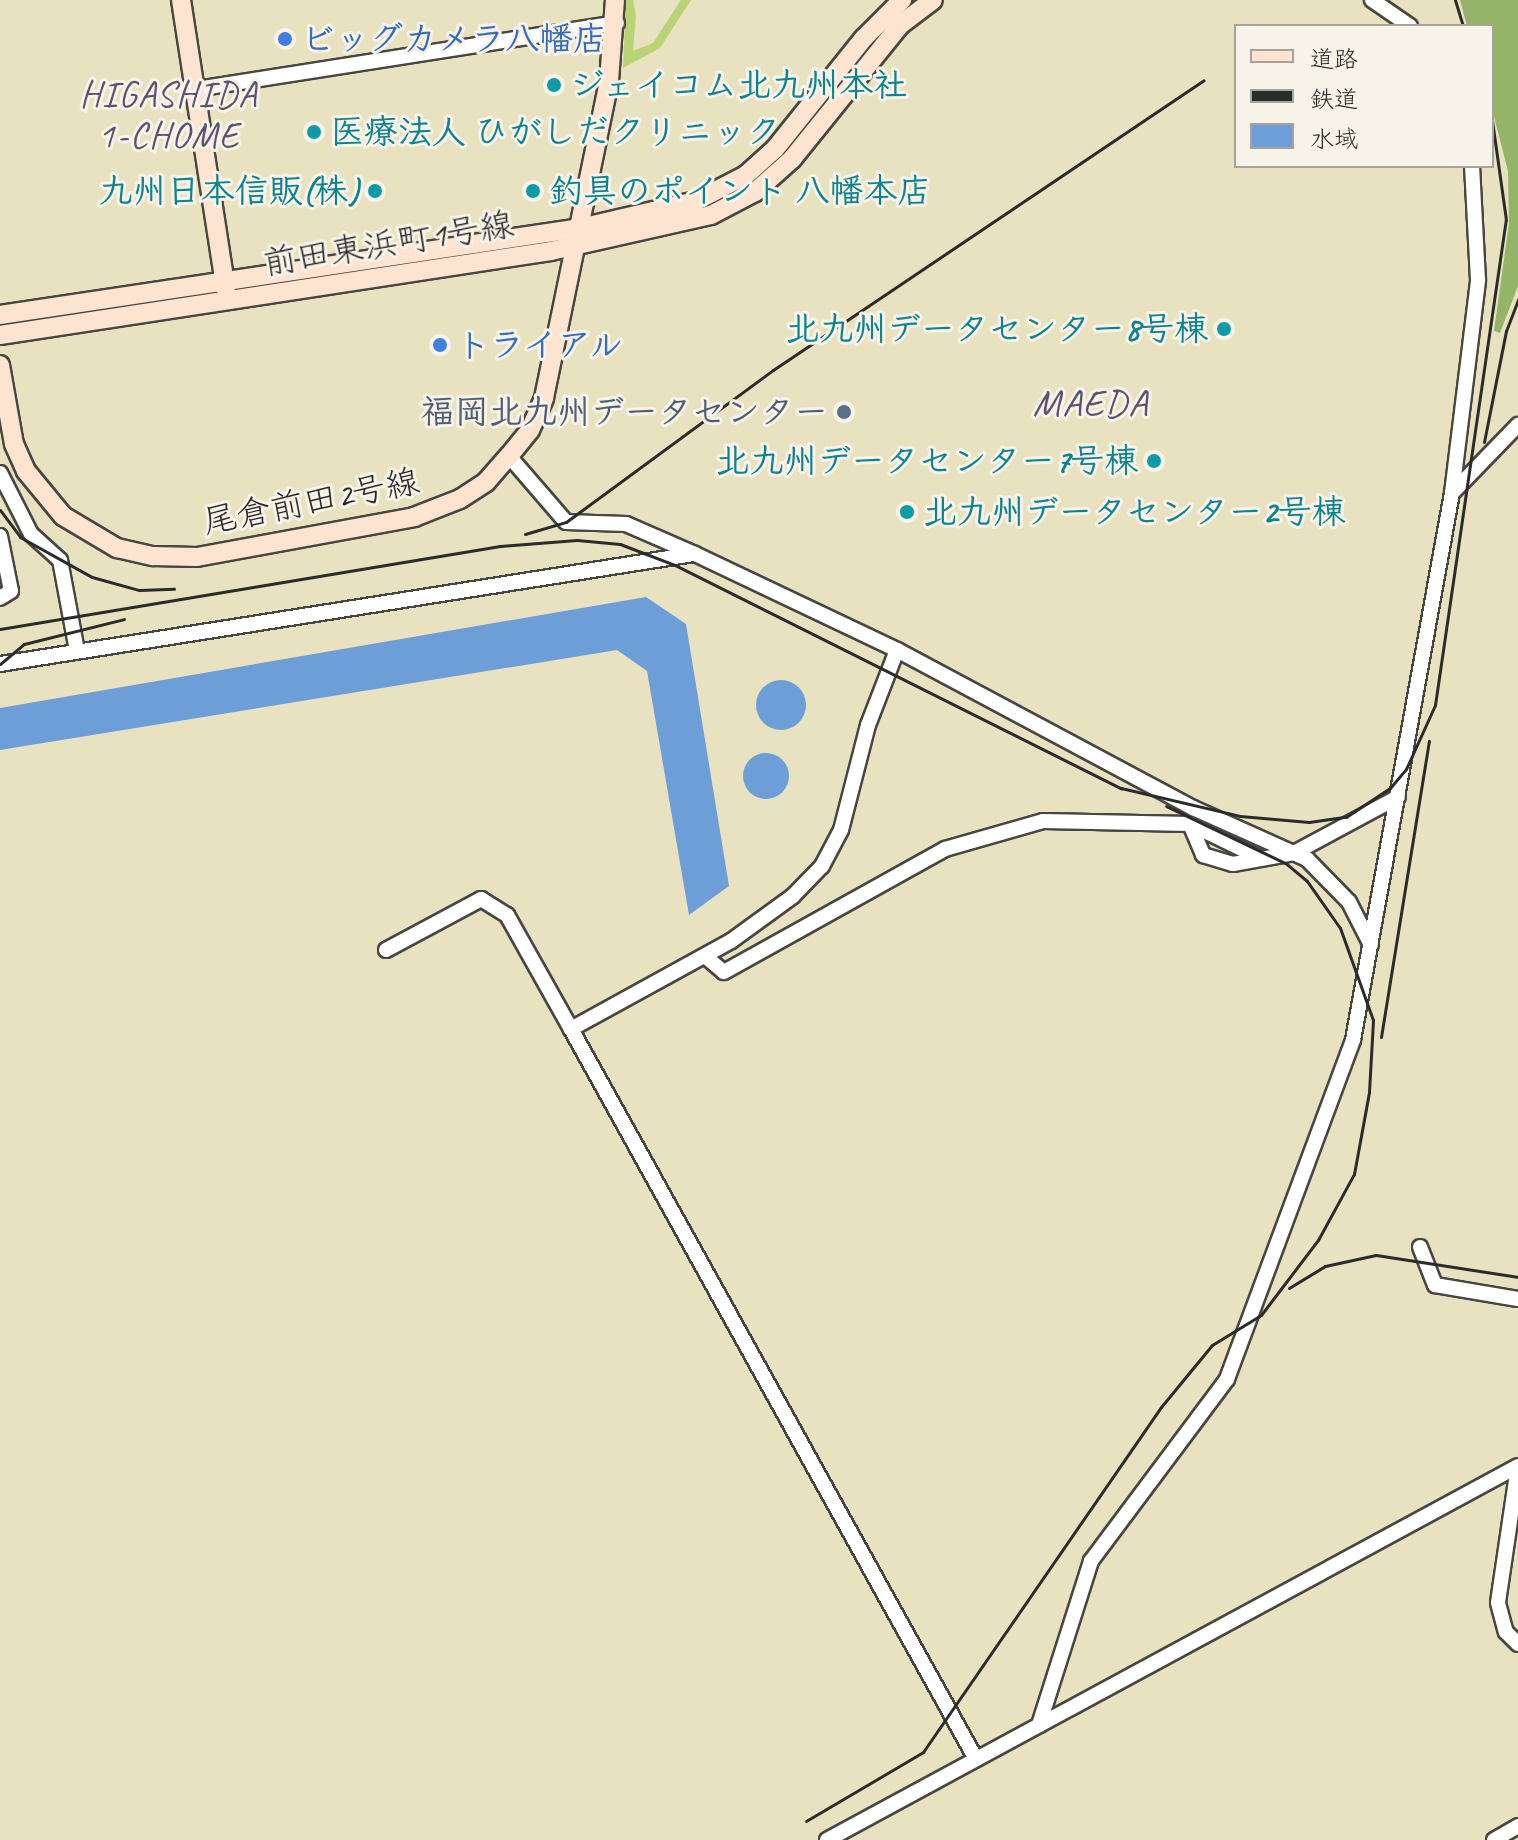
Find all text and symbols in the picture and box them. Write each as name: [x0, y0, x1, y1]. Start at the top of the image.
place label: ビッグカメラ八幡店: [301, 19, 607, 59]
legend: [1234, 24, 1494, 168]
marker: ビッグカメラ八幡店: [276, 30, 294, 48]
text: 道路: [1310, 44, 1358, 74]
place label: ジェイコム北九州本社: [570, 65, 910, 105]
district label: HIGASHIDA 1-CHOME: [80, 72, 258, 157]
marker: ジェイコム北九州本社: [545, 76, 563, 94]
text: 鉄道: [1310, 84, 1358, 114]
place label: 医療法人 ひがしだクリニック: [330, 112, 780, 152]
marker: 医療法人 ひがしだクリニック: [305, 123, 323, 141]
text: 水域: [1310, 124, 1358, 154]
place label: 九州日本信販(株): [99, 171, 359, 211]
place label: 釣具のポイント 八幡本店: [549, 171, 931, 211]
marker: 九州日本信販(株): [366, 182, 384, 200]
marker: 釣具のポイント 八幡本店: [524, 182, 542, 200]
street label: 前田東浜町1号線: [260, 203, 516, 283]
place label: 北九州データセンター8号棟: [785, 309, 1208, 349]
marker: 北九州データセンター8号棟: [1215, 320, 1233, 338]
place label: トライアル: [456, 325, 626, 365]
marker: トライアル: [431, 336, 449, 354]
district label: MAEDA: [1033, 380, 1149, 426]
place label: 福岡北九州データセンター: [421, 392, 828, 432]
marker: 福岡北九州データセンター: [835, 403, 853, 421]
place label: 北九州データセンター7号棟: [716, 441, 1138, 481]
marker: 北九州データセンター7号棟: [1145, 452, 1163, 470]
street label: 尾倉前田2号線: [199, 460, 423, 542]
place label: 北九州データセンター2号棟: [923, 492, 1346, 532]
marker: 北九州データセンター2号棟: [898, 503, 916, 521]

